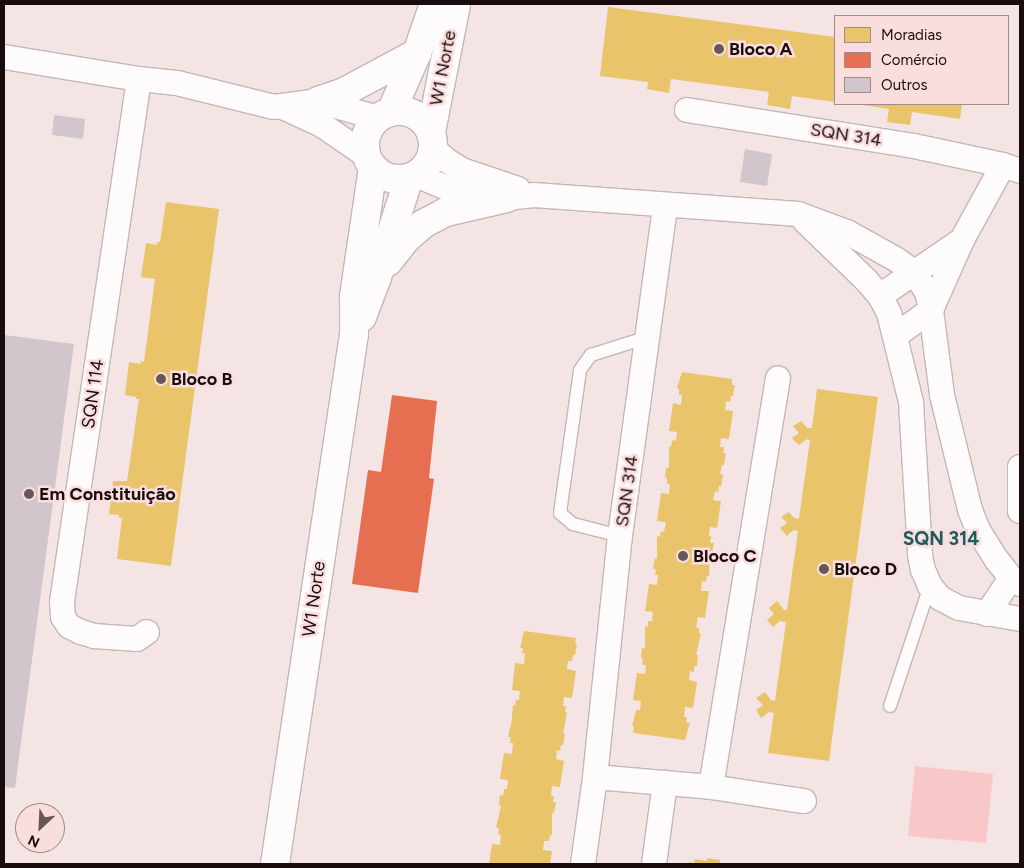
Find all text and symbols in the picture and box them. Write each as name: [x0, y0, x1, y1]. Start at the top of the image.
legend: [834, 15, 1009, 105]
text: Moradias: [881, 26, 942, 44]
street label: W1 Norte: [425, 29, 461, 107]
place label: Bloco A: [729, 38, 792, 60]
marker: Bloco A: [713, 43, 725, 55]
text: Comércio: [881, 51, 947, 69]
text: Outros: [881, 76, 927, 94]
street label: SQN 314: [809, 119, 883, 151]
street label: SQN 114: [77, 358, 109, 430]
place label: Bloco B: [171, 368, 232, 390]
marker: Bloco B: [155, 373, 167, 385]
street label: SQN 314: [611, 454, 643, 528]
place label: Em Constituição: [39, 483, 176, 505]
marker: Em Constituição: [23, 488, 35, 500]
district label: SQN 314: [903, 528, 979, 550]
place label: Bloco C: [693, 545, 757, 567]
marker: Bloco C: [677, 550, 689, 562]
place label: Bloco D: [834, 558, 897, 580]
street label: W1 Norte: [298, 560, 330, 638]
marker: Bloco D: [818, 563, 830, 575]
north arrow: [15, 803, 65, 853]
text: N: [25, 831, 42, 851]

